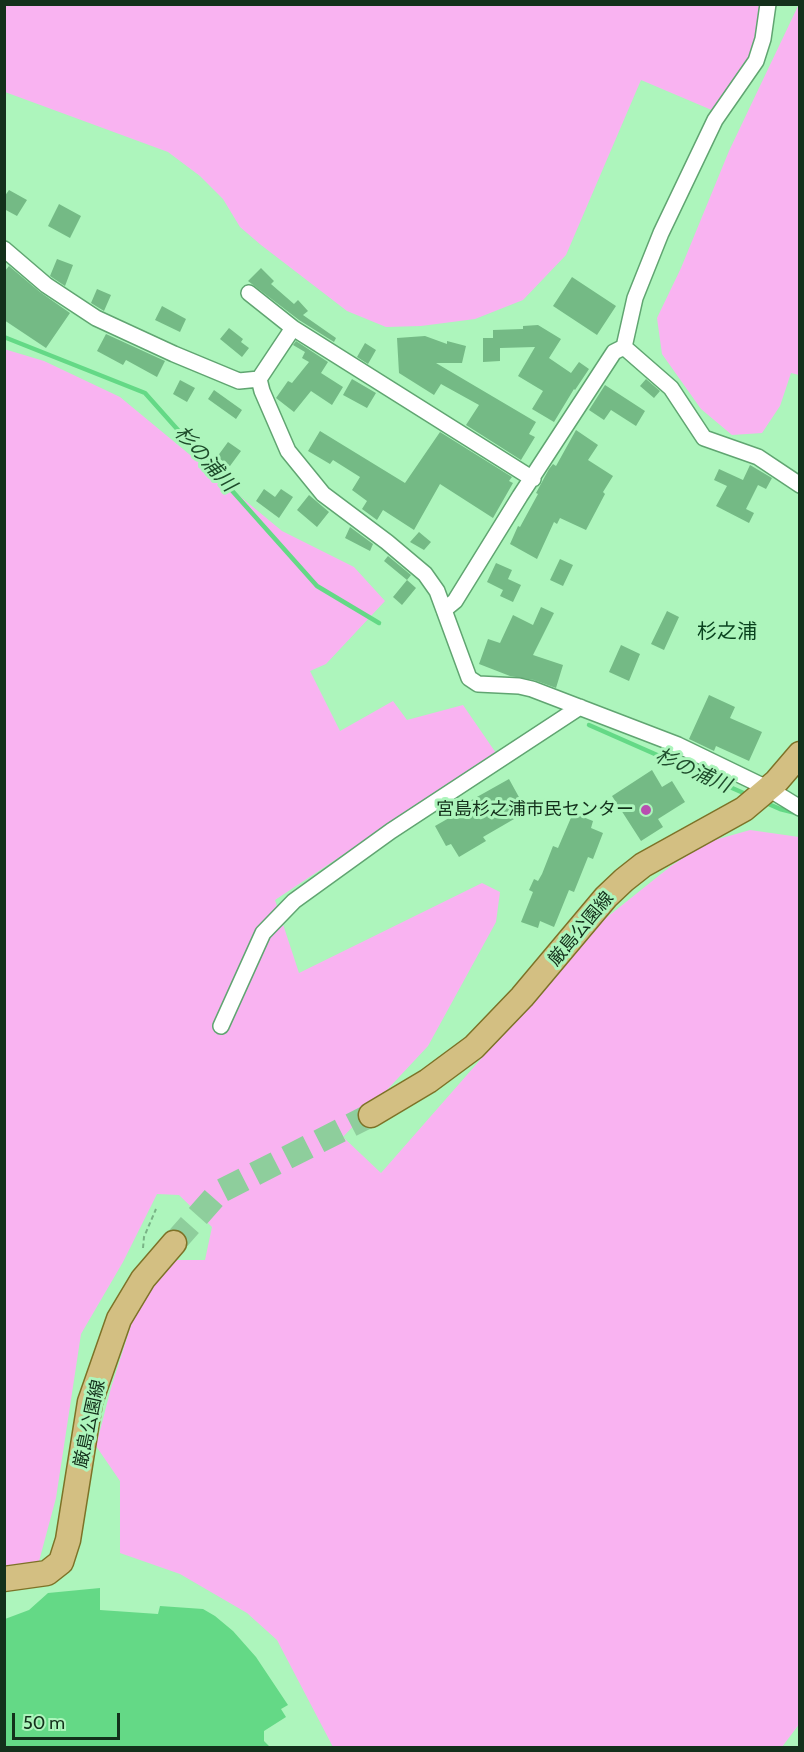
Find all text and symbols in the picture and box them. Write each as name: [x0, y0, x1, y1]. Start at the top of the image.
water label: 杉の浦川: [169, 421, 241, 497]
district label: 杉之浦: [697, 620, 757, 644]
water label: 杉の浦川: [652, 744, 734, 798]
place label: 宮島杉之浦市民センター: [436, 799, 634, 821]
marker: 宮島杉之浦市民センター: [639, 803, 653, 817]
street label: 厳島公園線: [544, 888, 618, 970]
street label: 厳島公園線: [70, 1378, 110, 1470]
scale bar: [15, 1701, 123, 1739]
text: 50 m: [23, 1712, 65, 1734]

